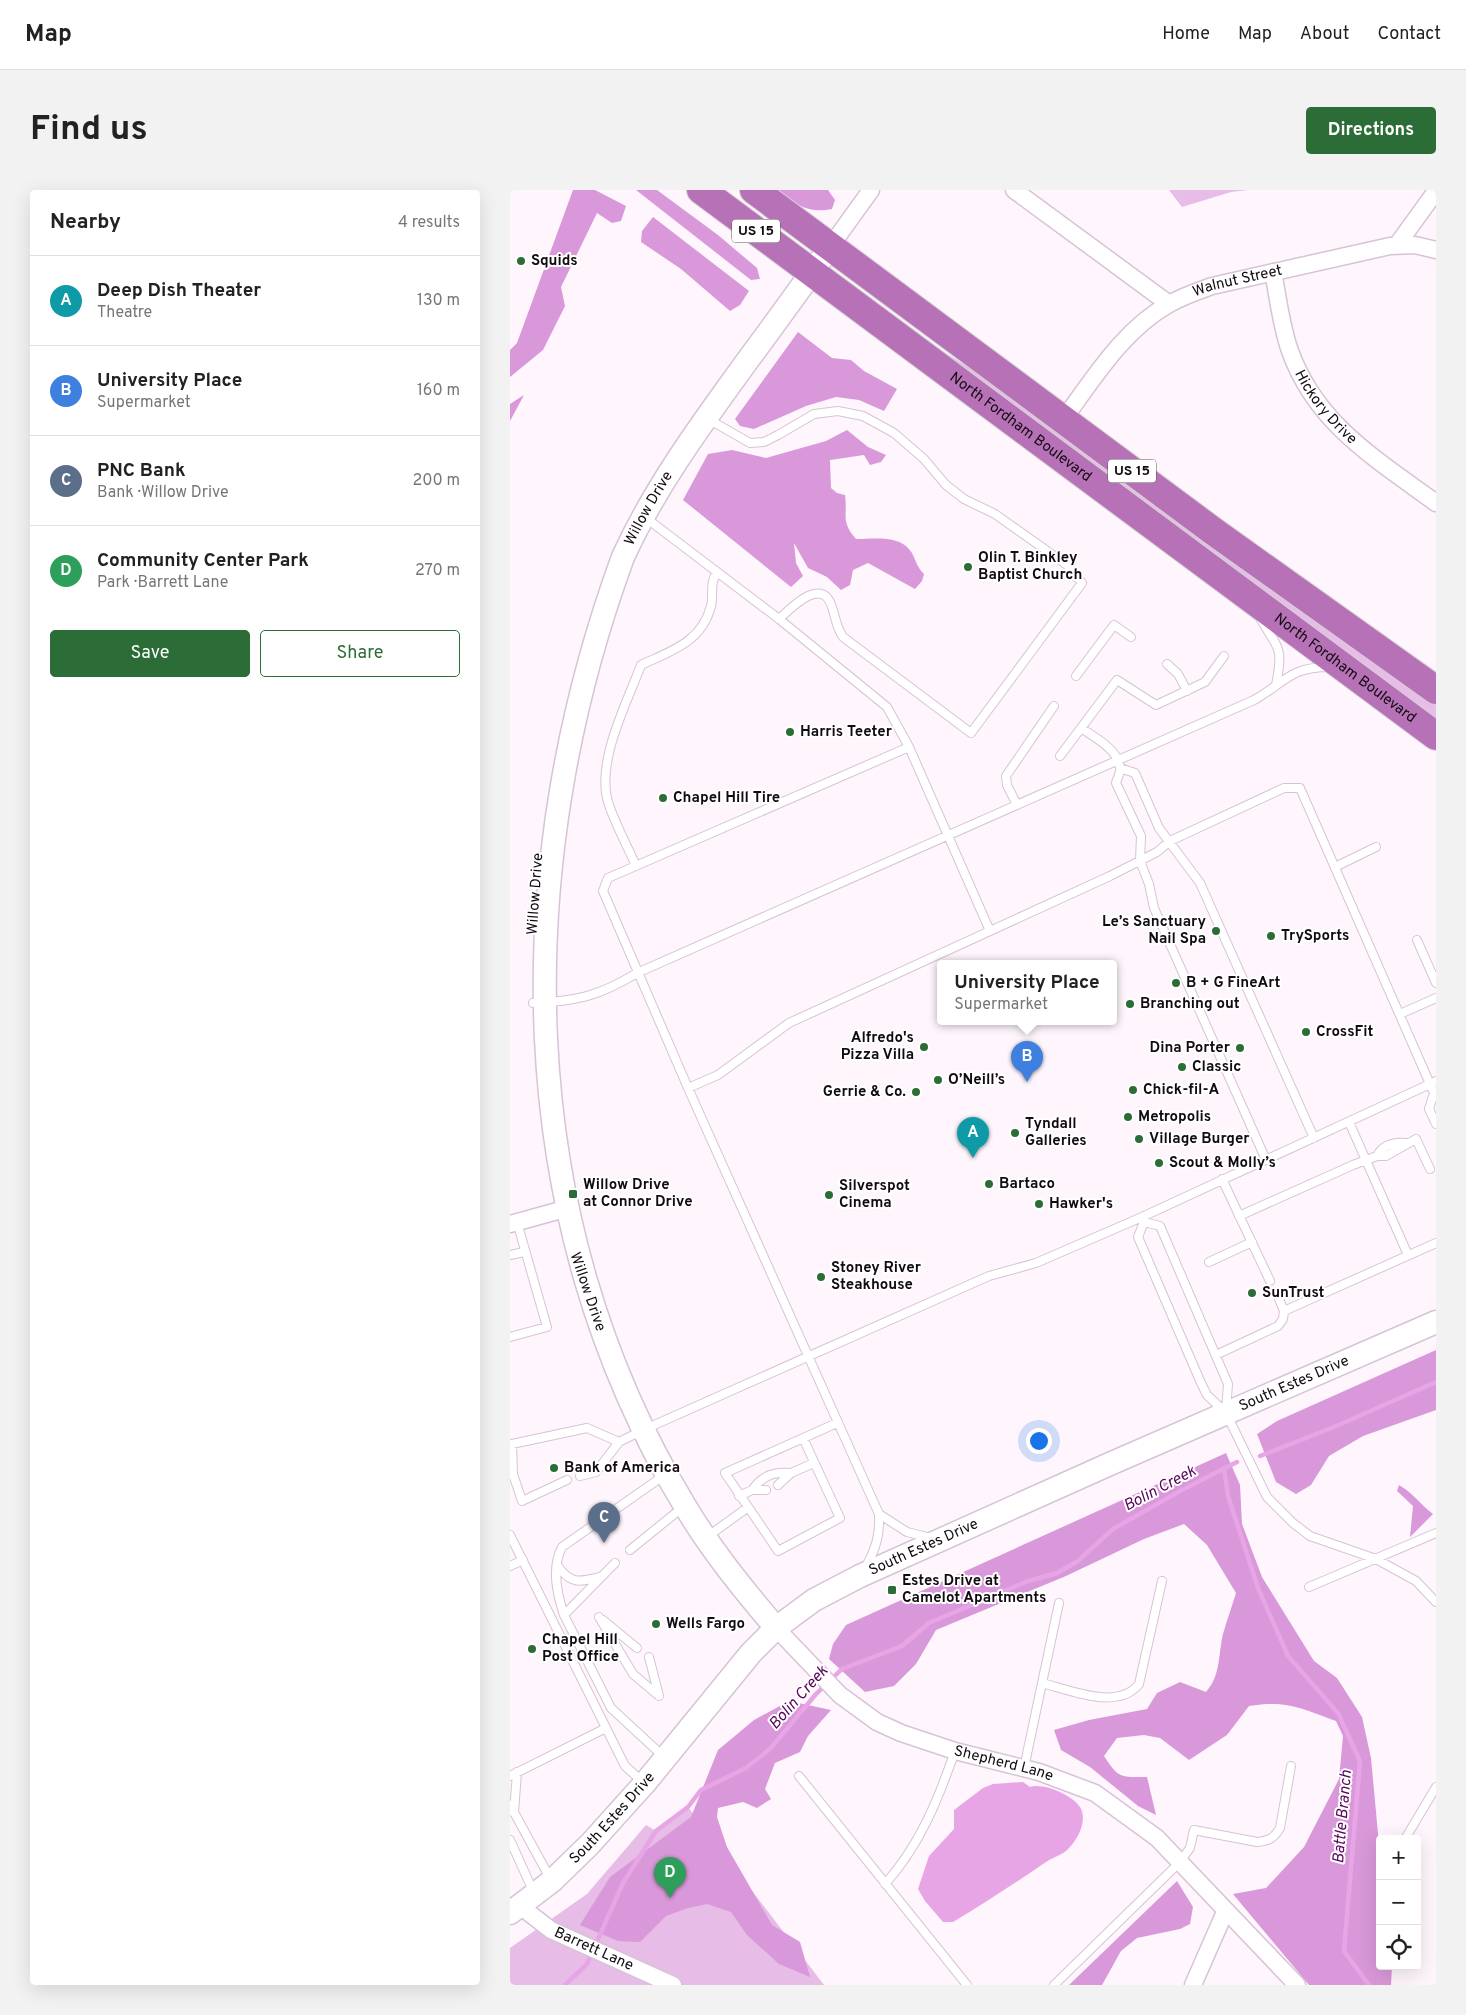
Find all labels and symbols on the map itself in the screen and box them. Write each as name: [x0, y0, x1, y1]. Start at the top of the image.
road number: US 15: [732, 219, 780, 242]
place label: Squids: [531, 252, 578, 271]
marker: Squids: [515, 255, 527, 267]
street label: Walnut Street: [1190, 261, 1284, 302]
street label: Hickory Drive: [1290, 367, 1361, 449]
street label: North Fordham Boulevard: [946, 368, 1095, 486]
road number: US 15: [1108, 460, 1156, 482]
street label: Willow Drive: [620, 468, 677, 549]
place label: Olin T. Binkley Baptist Church: [978, 549, 1082, 585]
marker: Olin T. Binkley Baptist Church: [962, 561, 974, 573]
street label: North Fordham Boulevard: [1270, 609, 1420, 727]
place label: Harris Teeter: [800, 723, 893, 742]
marker: Harris Teeter: [784, 726, 796, 738]
place label: Chapel Hill Tire: [673, 789, 780, 808]
marker: Chapel Hill Tire: [657, 792, 669, 804]
street label: Willow Drive: [524, 852, 548, 936]
place label: Le’s Sanctuary Nail Spa: [1102, 913, 1206, 949]
marker: Le’s Sanctuary Nail Spa: [1210, 925, 1222, 937]
place label: TrySports: [1281, 927, 1349, 946]
marker: TrySports: [1265, 930, 1277, 942]
place label: B + G FineArt: [1186, 974, 1280, 993]
marker: B + G FineArt: [1170, 977, 1182, 989]
place label: Branching out: [1140, 995, 1240, 1014]
marker: Branching out: [1124, 998, 1136, 1010]
place label: CrossFit: [1316, 1023, 1373, 1042]
marker: CrossFit: [1300, 1026, 1312, 1038]
place label: Alfredo's Pizza Villa: [841, 1029, 914, 1065]
place label: Dina Porter: [1150, 1039, 1231, 1058]
marker: Alfredo's Pizza Villa: [918, 1041, 930, 1053]
pin: B: [1011, 1041, 1043, 1082]
marker: Dina Porter: [1234, 1042, 1246, 1054]
place label: Classic: [1192, 1058, 1241, 1077]
marker: Classic: [1176, 1061, 1188, 1073]
place label: O’Neill’s: [948, 1071, 1005, 1090]
marker: O’Neill’s: [932, 1074, 944, 1086]
place label: Chick-fil-A: [1143, 1081, 1219, 1100]
place label: Gerrie & Co.: [823, 1083, 906, 1102]
marker: Chick-fil-A: [1127, 1084, 1139, 1096]
marker: Gerrie & Co.: [910, 1086, 922, 1098]
place label: Metropolis: [1138, 1108, 1211, 1127]
marker: Metropolis: [1122, 1111, 1134, 1123]
place label: Tyndall Galleries: [1025, 1115, 1087, 1151]
pin: A: [957, 1117, 989, 1158]
marker: Tyndall Galleries: [1009, 1127, 1021, 1139]
place label: Village Burger: [1149, 1130, 1250, 1149]
marker: Village Burger: [1133, 1133, 1145, 1145]
place label: Scout & Molly’s: [1169, 1154, 1276, 1173]
marker: Scout & Molly’s: [1153, 1157, 1165, 1169]
place label: Bartaco: [999, 1175, 1055, 1194]
place label: Willow Drive at Connor Drive: [583, 1176, 693, 1212]
place label: Silverspot Cinema: [839, 1177, 910, 1213]
marker: Bartaco: [983, 1178, 995, 1190]
marker: Willow Drive at Connor Drive: [567, 1188, 579, 1200]
marker: Silverspot Cinema: [823, 1189, 835, 1201]
place label: Hawker's: [1049, 1195, 1113, 1214]
marker: Hawker's: [1033, 1198, 1045, 1210]
street label: Willow Drive: [565, 1250, 609, 1334]
place label: Stoney River Steakhouse: [831, 1259, 922, 1295]
marker: Stoney River Steakhouse: [815, 1271, 827, 1283]
place label: SunTrust: [1262, 1284, 1325, 1303]
marker: SunTrust: [1246, 1287, 1258, 1299]
street label: South Estes Drive: [1236, 1351, 1352, 1416]
your location: [1026, 1428, 1052, 1454]
place label: Bank of America: [564, 1459, 680, 1478]
water label: Bolin Creek: [1120, 1461, 1200, 1516]
marker: Bank of America: [548, 1462, 560, 1474]
pin: C: [588, 1502, 620, 1543]
street label: South Estes Drive: [866, 1515, 982, 1580]
place label: Estes Drive at Camelot Apartments: [902, 1572, 1046, 1608]
marker: Estes Drive at Camelot Apartments: [886, 1584, 898, 1596]
place label: Wells Fargo: [666, 1615, 745, 1634]
marker: Wells Fargo: [650, 1618, 662, 1630]
place label: Chapel Hill Post Office: [542, 1631, 619, 1667]
marker: Chapel Hill Post Office: [526, 1643, 538, 1655]
water label: Bolin Creek: [765, 1661, 834, 1734]
street label: Shepherd Lane: [952, 1742, 1056, 1786]
street label: South Estes Drive: [566, 1768, 659, 1868]
water label: Battle Branch: [1329, 1769, 1357, 1865]
pin: D: [654, 1857, 686, 1898]
street label: Barrett Lane: [551, 1923, 636, 1975]

